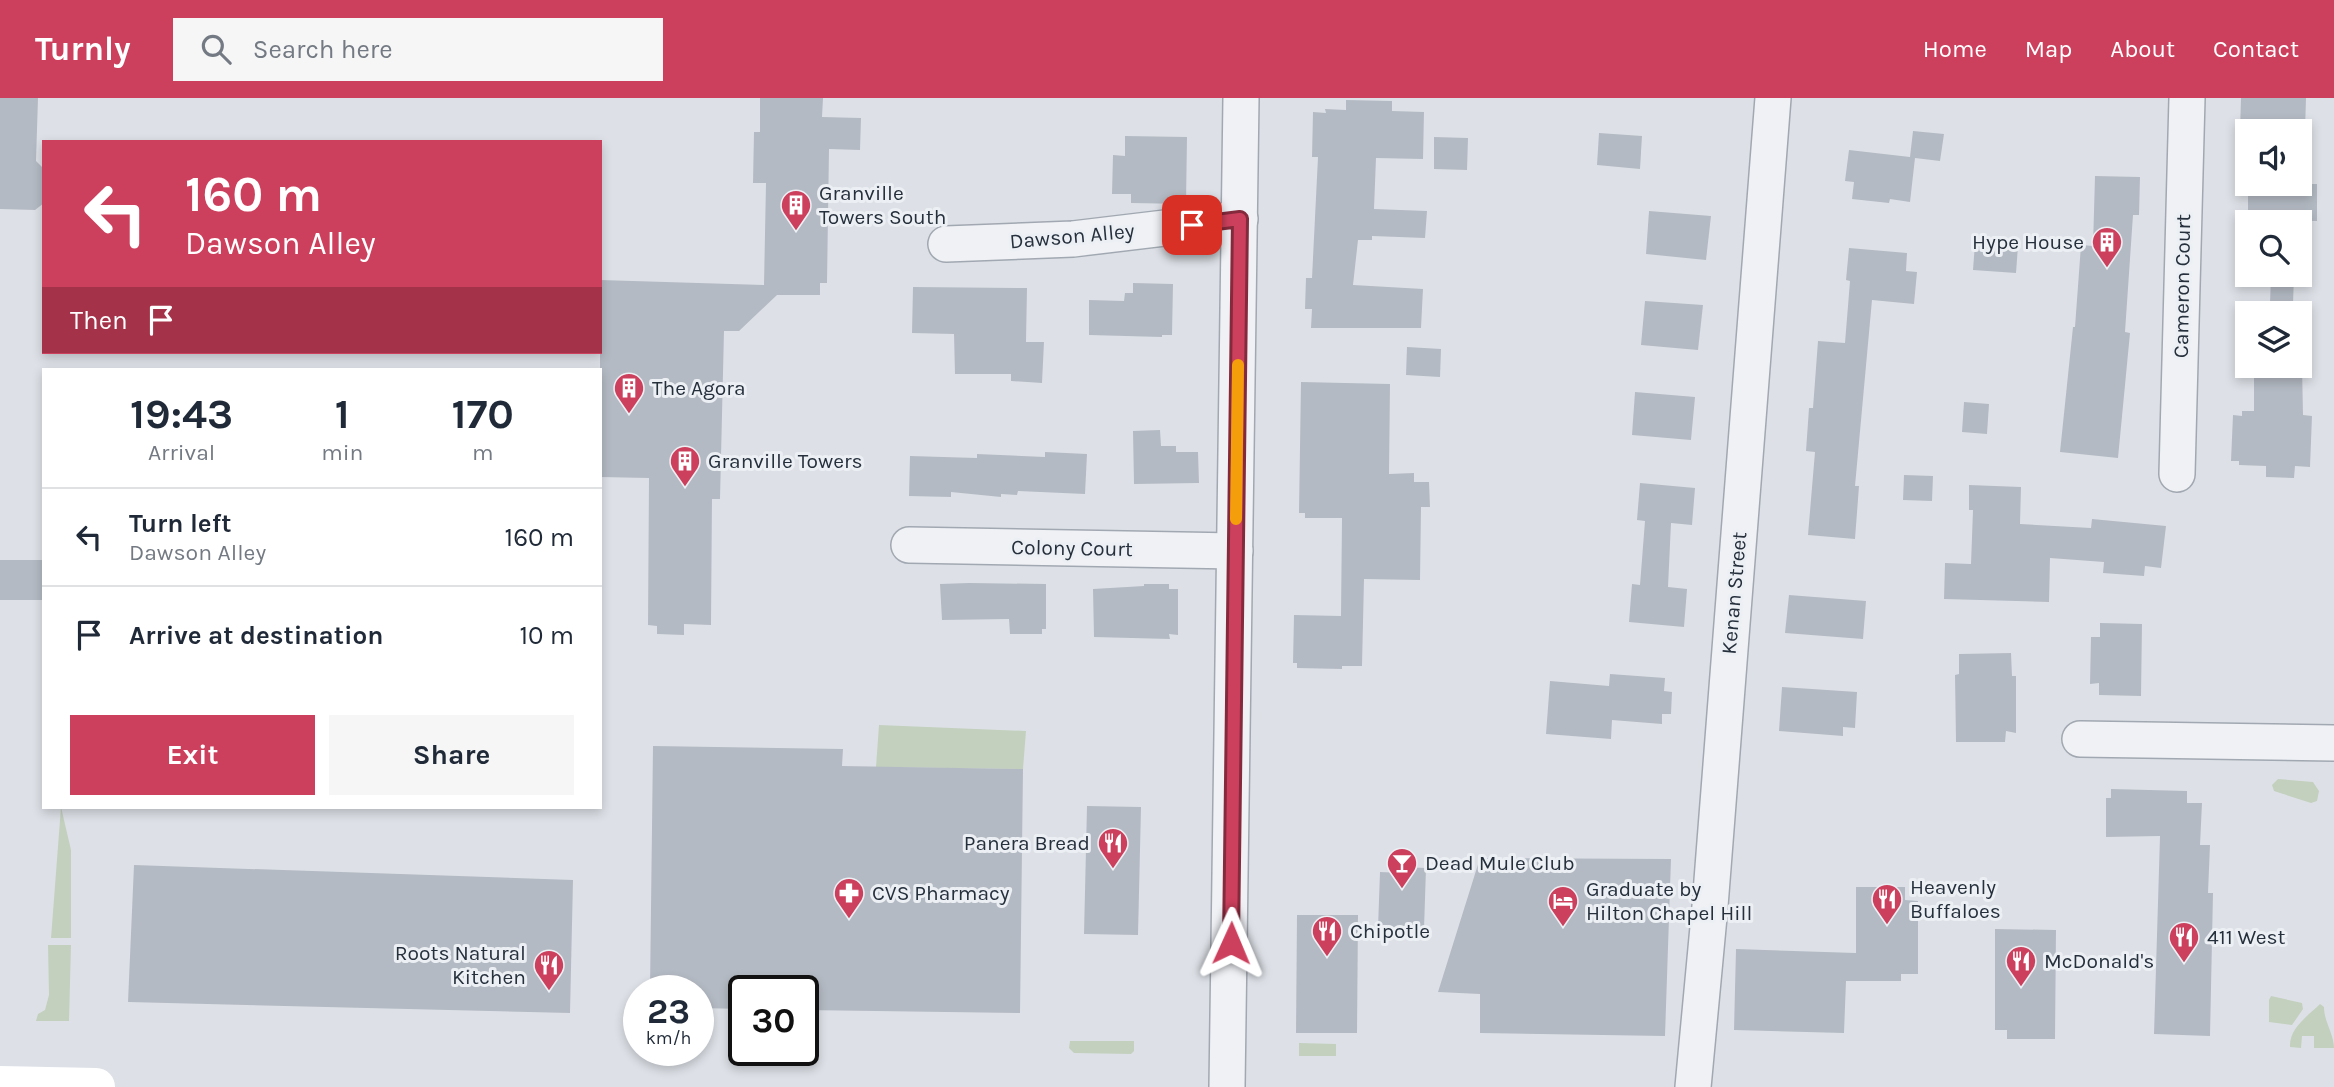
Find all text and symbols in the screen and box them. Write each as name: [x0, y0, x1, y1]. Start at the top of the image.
search box: [173, 18, 663, 81]
text: Turnly: [35, 30, 131, 68]
icon: search: [197, 30, 235, 68]
text: Search here: [253, 34, 393, 65]
text: Home: [1923, 35, 1987, 63]
text: Map: [2025, 35, 2072, 63]
text: About: [2110, 35, 2175, 63]
text: Contact: [2213, 35, 2299, 63]
map controls: [2235, 119, 2312, 378]
button: sound: [2235, 119, 2312, 196]
text: 160 m: [185, 166, 322, 223]
icon: left: [70, 168, 161, 259]
place label: Granville Towers South: [819, 181, 946, 229]
building icon: Granville Towers South: [779, 188, 813, 232]
pin: [1162, 195, 1222, 255]
icon: arrive: [1173, 206, 1211, 244]
button: search: [2235, 210, 2312, 287]
street label: Cameron Court: [2169, 214, 2195, 358]
street label: Dawson Alley: [1009, 219, 1136, 253]
text: Dawson Alley: [185, 225, 376, 262]
building icon: Hype House: [2090, 225, 2124, 269]
place label: Hype House: [1972, 230, 2084, 254]
icon: arrive: [142, 301, 180, 339]
button: layers: [2235, 301, 2312, 378]
text: Then: [70, 305, 128, 336]
building icon: The Agora: [612, 371, 646, 415]
place label: The Agora: [652, 376, 746, 400]
text: 19:43: [130, 389, 233, 439]
text: 1: [335, 389, 350, 439]
text: 170: [451, 389, 514, 439]
text: Arrival: [148, 439, 215, 466]
text: min: [321, 439, 363, 466]
text: m: [472, 439, 493, 466]
building icon: Granville Towers: [668, 444, 702, 488]
place label: Granville Towers: [708, 449, 863, 473]
text: Turn left: [129, 508, 231, 539]
icon: left: [70, 518, 108, 556]
text: 160 m: [505, 522, 574, 553]
street label: Kenan Street: [1717, 531, 1751, 655]
street label: Colony Court: [1011, 535, 1133, 561]
text: Dawson Alley: [129, 539, 266, 566]
icon: arrive: [70, 616, 108, 654]
text: Arrive at destination: [129, 620, 383, 651]
text: 10 m: [519, 620, 574, 651]
button: Exit: [70, 715, 315, 795]
button: Share: [329, 715, 574, 795]
restaurant icon: Panera Bread: [1096, 826, 1130, 870]
place label: Panera Bread: [964, 831, 1090, 855]
bar icon: Dead Mule Club: [1385, 846, 1419, 890]
place label: Dead Mule Club: [1425, 851, 1575, 875]
place label: Heavenly Buffaloes: [1910, 875, 2001, 923]
pharmacy icon: CVS Pharmacy: [832, 876, 866, 920]
place label: Graduate by Hilton Chapel Hill: [1586, 877, 1752, 925]
place label: CVS Pharmacy: [872, 881, 1010, 905]
restaurant icon: Heavenly Buffaloes: [1870, 882, 1904, 926]
hotel icon: Graduate by Hilton Chapel Hill: [1546, 884, 1580, 928]
position arrow: [1194, 906, 1268, 980]
restaurant icon: Chipotle: [1310, 914, 1344, 958]
place label: Chipotle: [1350, 919, 1430, 943]
restaurant icon: 411 West: [2167, 920, 2201, 964]
place label: 411 West: [2207, 925, 2286, 949]
place label: Roots Natural Kitchen: [395, 941, 526, 989]
restaurant icon: McDonald's: [2004, 944, 2038, 988]
restaurant icon: Roots Natural Kitchen: [532, 948, 566, 992]
place label: McDonald's: [2044, 949, 2154, 973]
speed limit sign: 30: [728, 975, 819, 1066]
text: 23: [647, 991, 690, 1032]
text: km/h: [646, 1027, 691, 1049]

